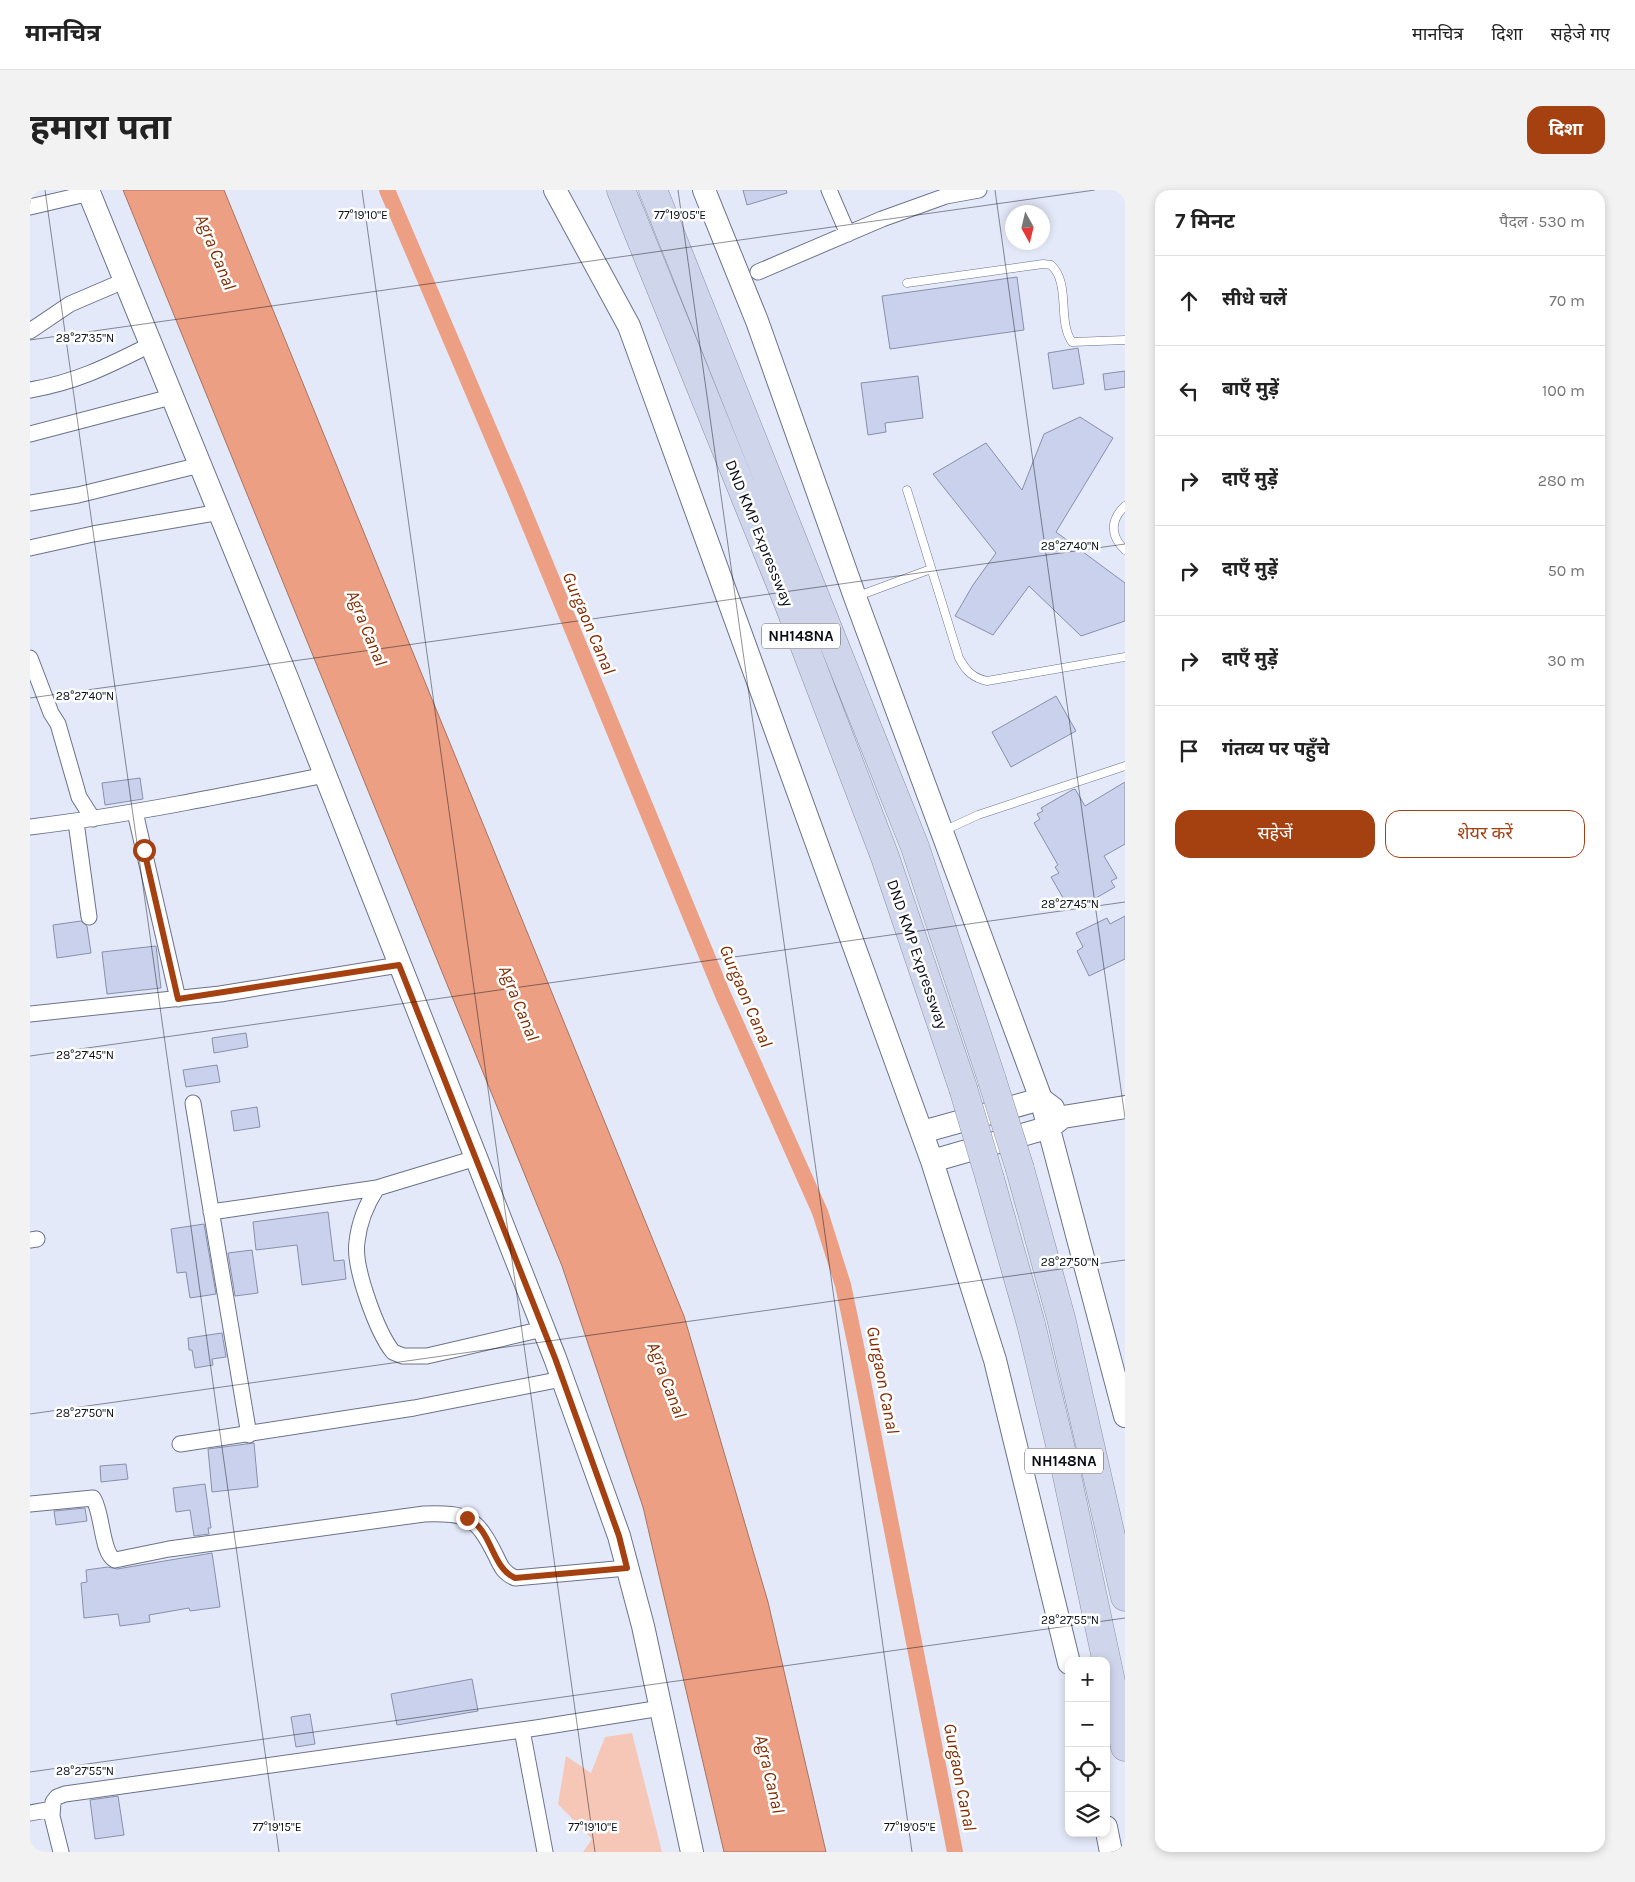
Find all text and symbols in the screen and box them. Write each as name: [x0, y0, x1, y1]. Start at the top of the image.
text: मानचित्र: [25, 19, 101, 47]
text: मानचित्र: [1412, 23, 1463, 45]
text: दिशा: [1491, 23, 1523, 45]
text: सहेजे गए: [1551, 23, 1610, 45]
button: दिशा: [1527, 106, 1605, 154]
text: हमारा पता: [30, 107, 171, 148]
north arrow: [1005, 205, 1050, 250]
text: 77°19'10"E: [338, 208, 388, 222]
text: 77°19'05"E: [654, 208, 706, 222]
text: 7 मिनट: [1175, 209, 1235, 233]
water label: Agra Canal: [191, 211, 241, 294]
text: पैदल · 530 m: [1499, 212, 1585, 231]
icon: ahead: [1175, 287, 1203, 315]
text: सीधे चलें: [1222, 288, 1287, 310]
text: 70 m: [1549, 291, 1585, 310]
text: 28°27'35"N: [56, 331, 114, 345]
icon: left: [1175, 377, 1203, 405]
text: बाएँ मुड़ें: [1222, 378, 1279, 400]
text: 100 m: [1542, 381, 1585, 400]
street label: DND KMP Expressway: [721, 457, 798, 610]
icon: right: [1175, 467, 1203, 495]
text: दाएँ मुड़ें: [1222, 468, 1278, 490]
text: 280 m: [1538, 471, 1585, 490]
text: 28°27'40"N: [1041, 539, 1099, 553]
icon: right: [1175, 557, 1203, 585]
text: दाएँ मुड़ें: [1222, 558, 1278, 580]
text: 50 m: [1548, 561, 1585, 580]
water label: Gurgaon Canal: [558, 568, 621, 678]
water label: Agra Canal: [342, 587, 392, 670]
road number: NH148NA: [762, 624, 840, 648]
icon: right: [1175, 647, 1203, 675]
text: दाएँ मुड़ें: [1222, 648, 1278, 670]
text: 30 m: [1547, 651, 1585, 670]
text: 28°27'40"N: [56, 689, 114, 703]
icon: arrive: [1175, 737, 1203, 765]
text: गंतव्य पर पहुँचे: [1222, 738, 1329, 760]
button: सहेजें: [1175, 810, 1375, 858]
button: शेयर करें: [1385, 810, 1585, 858]
route start: [133, 839, 156, 862]
street label: DND KMP Expressway: [883, 877, 952, 1032]
text: 28°27'45"N: [1041, 897, 1099, 911]
water label: Gurgaon Canal: [715, 941, 778, 1051]
water label: Agra Canal: [494, 962, 544, 1045]
text: 28°27'45"N: [56, 1048, 114, 1062]
text: 28°27'50"N: [1041, 1255, 1099, 1269]
water label: Gurgaon Canal: [862, 1324, 904, 1436]
water label: Agra Canal: [642, 1339, 692, 1422]
text: 28°27'50"N: [56, 1406, 114, 1420]
road number: NH148NA: [1025, 1448, 1103, 1474]
route end: [456, 1507, 479, 1530]
text: 28°27'55"N: [1041, 1613, 1099, 1627]
map controls: [1065, 1657, 1110, 1837]
button: +: [1065, 1657, 1110, 1702]
button: −: [1065, 1702, 1110, 1747]
water label: Gurgaon Canal: [939, 1721, 981, 1833]
water label: Agra Canal: [750, 1733, 790, 1816]
button: locate: [1065, 1747, 1110, 1792]
text: 28°27'55"N: [56, 1764, 114, 1778]
button: layers: [1065, 1792, 1110, 1837]
text: 77°19'15"E: [252, 1820, 302, 1834]
text: 77°19'10"E: [568, 1820, 618, 1834]
text: 77°19'05"E: [884, 1820, 936, 1834]

